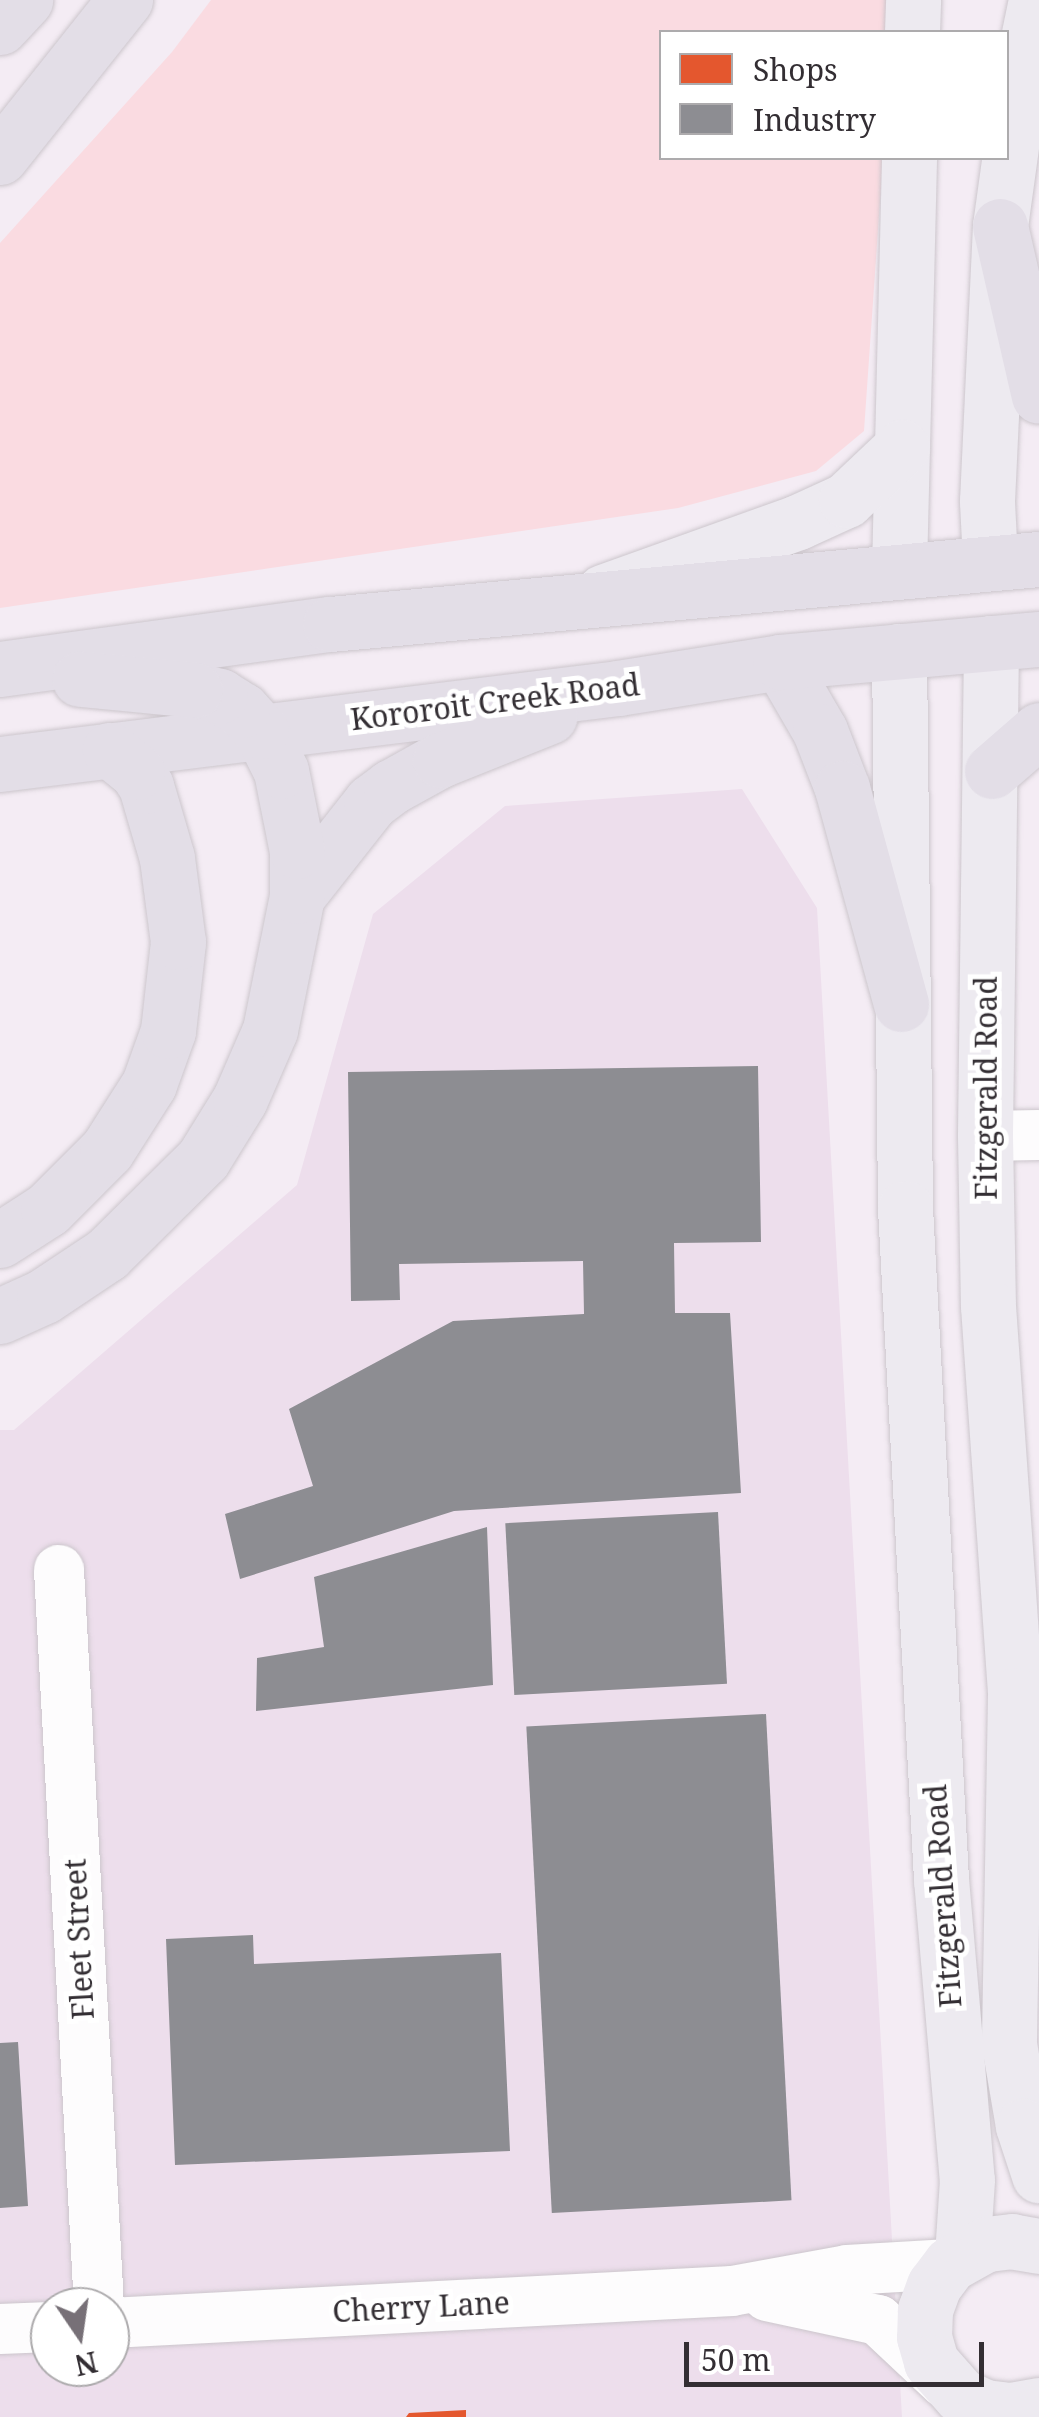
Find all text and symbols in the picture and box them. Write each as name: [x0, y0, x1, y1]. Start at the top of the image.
legend: [659, 30, 1009, 160]
text: Shops: [753, 49, 838, 90]
text: Industry: [753, 99, 876, 140]
street label: Kororoit Creek Road: [348, 666, 642, 738]
street label: Fitzgerald Road: [968, 976, 1004, 1200]
street label: Fitzgerald Road: [917, 1783, 969, 2009]
street label: Fleet Street: [57, 1858, 101, 2020]
street label: Cherry Lane: [331, 2284, 511, 2330]
north arrow: [30, 2287, 130, 2387]
scale bar: [689, 2322, 989, 2384]
text: 50 m: [701, 2339, 771, 2380]
text: N: [71, 2343, 101, 2385]

